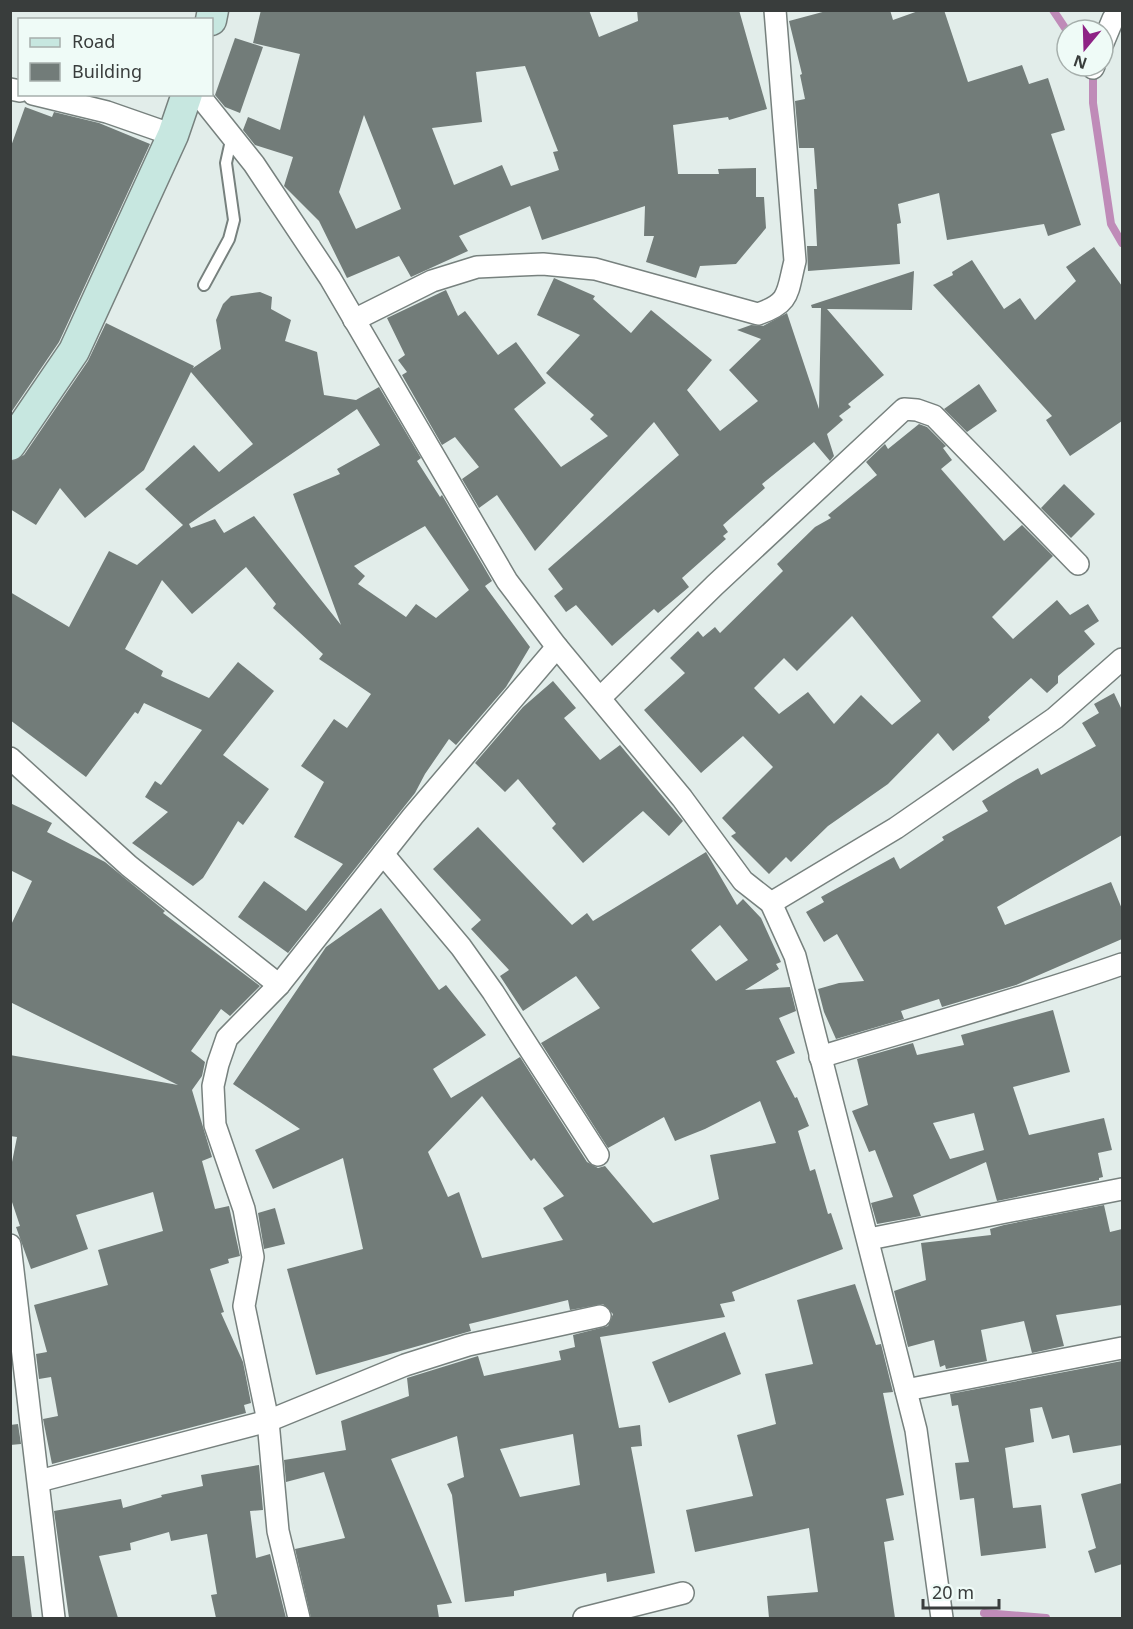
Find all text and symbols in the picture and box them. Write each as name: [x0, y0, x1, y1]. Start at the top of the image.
legend: [18, 18, 213, 96]
north arrow: [1055, 18, 1115, 78]
text: Road: [72, 29, 115, 53]
text: N: [1070, 50, 1090, 75]
text: Building: [72, 59, 142, 83]
scale bar: [923, 1572, 1000, 1610]
text: 20 m: [932, 1580, 974, 1604]

